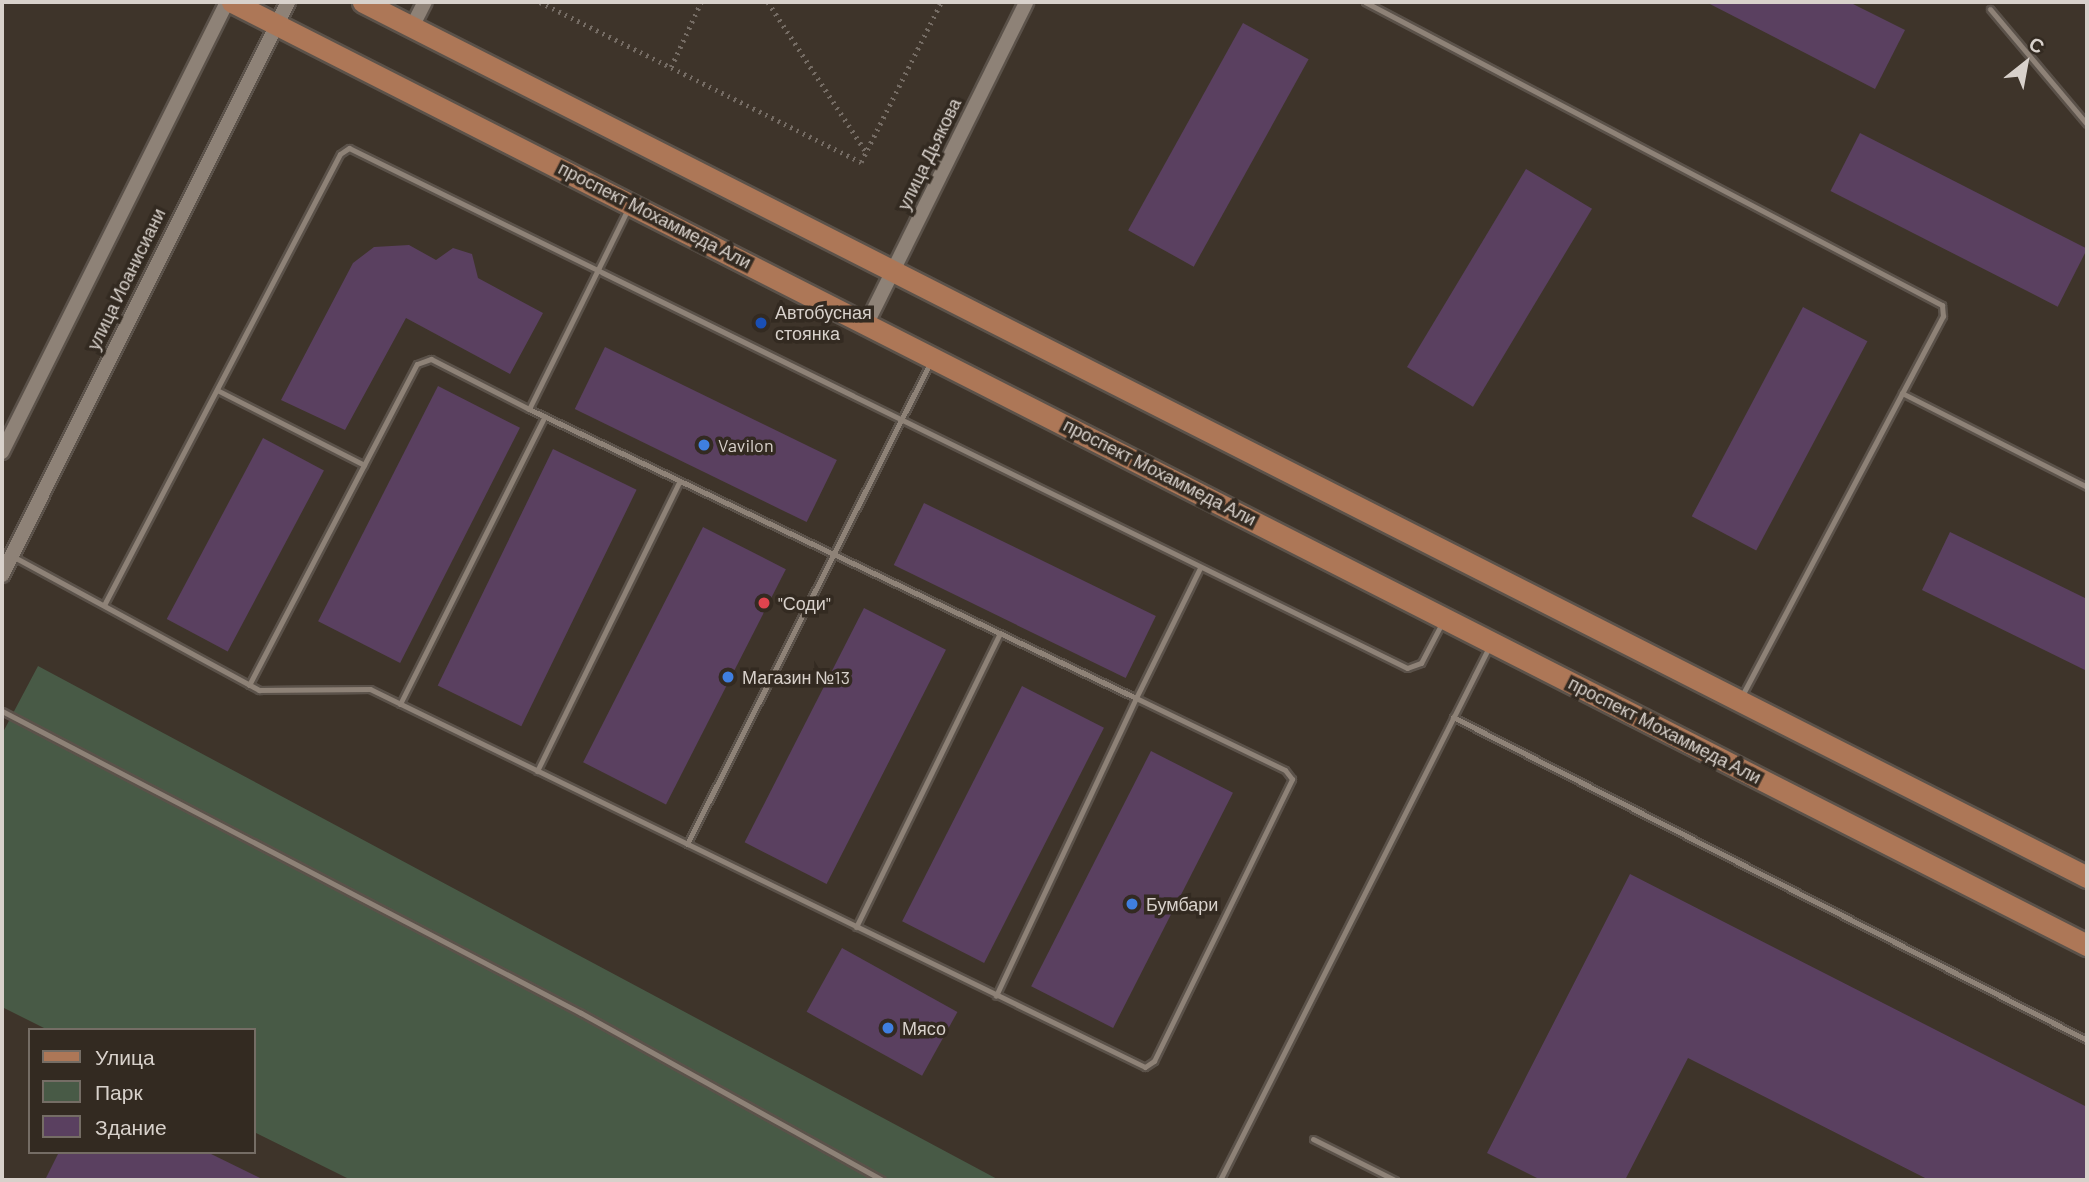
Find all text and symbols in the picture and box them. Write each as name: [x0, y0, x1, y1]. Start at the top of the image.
north arrow: [1991, 28, 2061, 98]
text: С: [2025, 31, 2049, 58]
street label: улица Дьякова: [893, 95, 965, 213]
street label: проспект Мохаммеда Али: [555, 157, 755, 273]
street label: улица Иоанисиани: [82, 205, 170, 353]
place label: Автобусная стоянка: [775, 302, 872, 344]
marker: Автобусная стоянка: [753, 315, 769, 331]
street label: проспект Мохаммеда Али: [1060, 414, 1260, 530]
place label: Vavilon: [718, 434, 774, 456]
marker: Vavilon: [696, 437, 712, 453]
place label: "Соди": [778, 592, 831, 614]
marker: "Соди": [756, 595, 772, 611]
place label: Магазин №13: [742, 666, 850, 688]
marker: Магазин №13: [720, 669, 736, 685]
street label: проспект Мохаммеда Али: [1565, 672, 1765, 788]
place label: Бумбари: [1146, 893, 1218, 915]
marker: Бумбари: [1124, 896, 1140, 912]
place label: Мясо: [902, 1017, 946, 1039]
marker: Мясо: [880, 1020, 896, 1036]
legend: [28, 1028, 256, 1154]
text: Улица: [95, 1044, 155, 1069]
text: Парк: [95, 1079, 143, 1104]
text: Здание: [95, 1114, 167, 1139]

